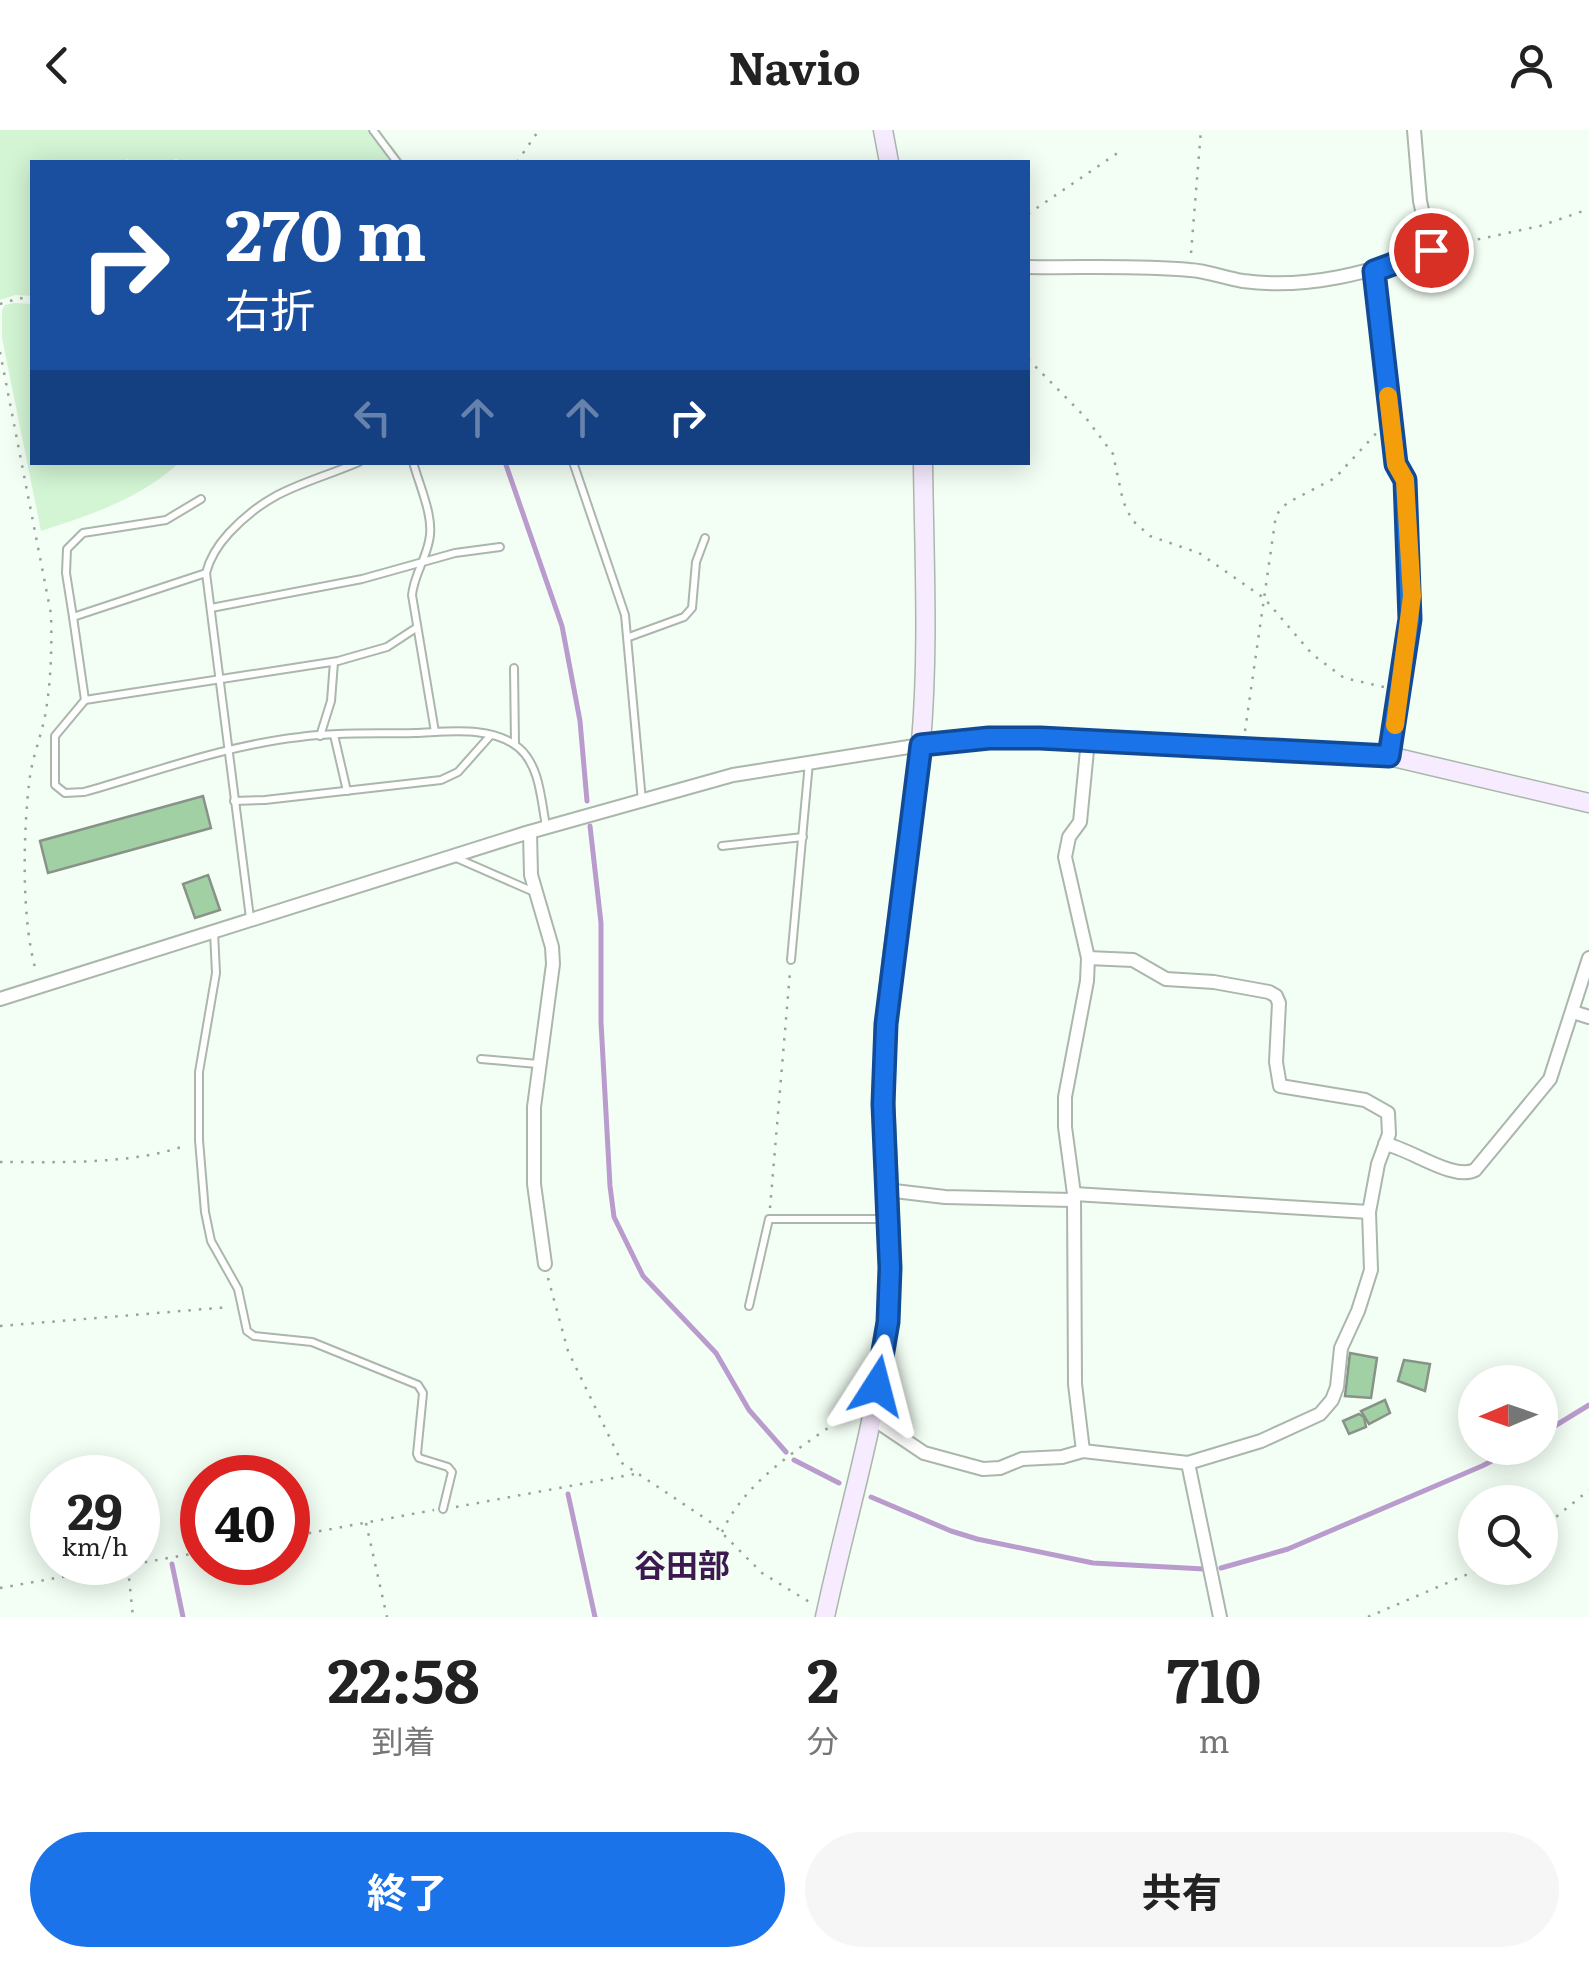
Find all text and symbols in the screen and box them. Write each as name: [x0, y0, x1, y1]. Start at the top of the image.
text: Navio: [728, 32, 861, 99]
icon: back: [30, 38, 85, 93]
icon: person: [1504, 38, 1559, 93]
text: 270 m: [225, 179, 427, 283]
icon: right: [60, 200, 190, 330]
pin: [1389, 208, 1474, 293]
icon: arrive: [1404, 223, 1459, 278]
text: 右折: [225, 274, 315, 341]
icon: left: [345, 390, 400, 445]
icon: ahead: [450, 390, 505, 445]
icon: ahead: [555, 390, 610, 445]
icon: right: [660, 390, 715, 445]
position arrow: [825, 1334, 929, 1438]
north arrow: [1458, 1365, 1558, 1465]
map controls: [1458, 1365, 1558, 1585]
speed limit sign: 40: [180, 1455, 310, 1585]
text: 29: [67, 1471, 123, 1545]
button: search: [1458, 1485, 1558, 1585]
text: km/h: [62, 1527, 128, 1564]
district label: 谷田部: [634, 1539, 730, 1587]
text: 22:58: [327, 1632, 480, 1721]
text: 2: [807, 1632, 839, 1721]
text: 710: [1167, 1632, 1262, 1721]
text: 到着: [371, 1715, 435, 1763]
text: 分: [807, 1715, 839, 1763]
text: m: [1199, 1715, 1230, 1763]
button: 終了: [30, 1832, 785, 1947]
button: 共有: [805, 1832, 1559, 1947]

